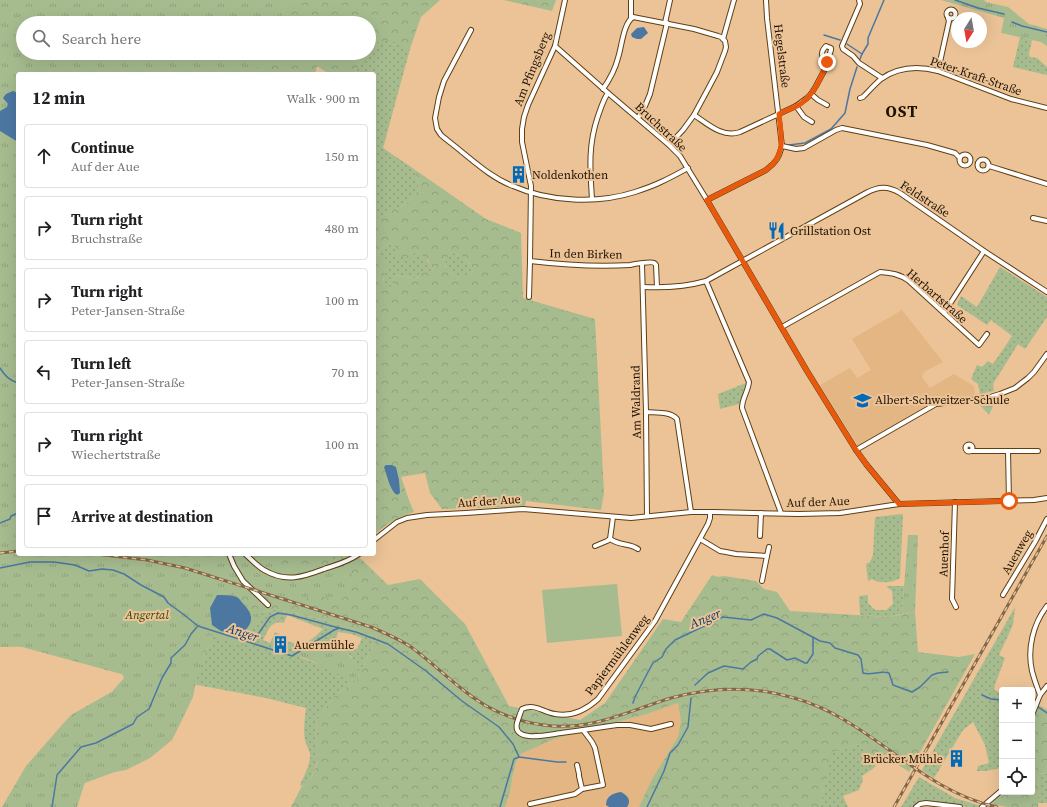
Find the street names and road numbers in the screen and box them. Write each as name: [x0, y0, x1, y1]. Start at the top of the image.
street label: Hegelstraße: [770, 23, 794, 89]
street label: Am Pfingsberg: [510, 30, 554, 108]
street label: Peter-Kraft-Straße: [928, 53, 1024, 99]
street label: Bruchstraße: [631, 99, 691, 155]
street label: Feldstraße: [897, 177, 953, 221]
street label: In den Birken: [549, 245, 623, 263]
street label: Herbartstraße: [903, 265, 971, 327]
street label: Am Waldrand: [627, 365, 645, 439]
street label: Auf der Aue: [457, 491, 521, 511]
street label: Auf der Aue: [786, 493, 850, 511]
street label: Auenweg: [998, 527, 1036, 577]
street label: Auenhof: [935, 529, 953, 577]
street label: Papiermühlenweg: [581, 611, 653, 699]

